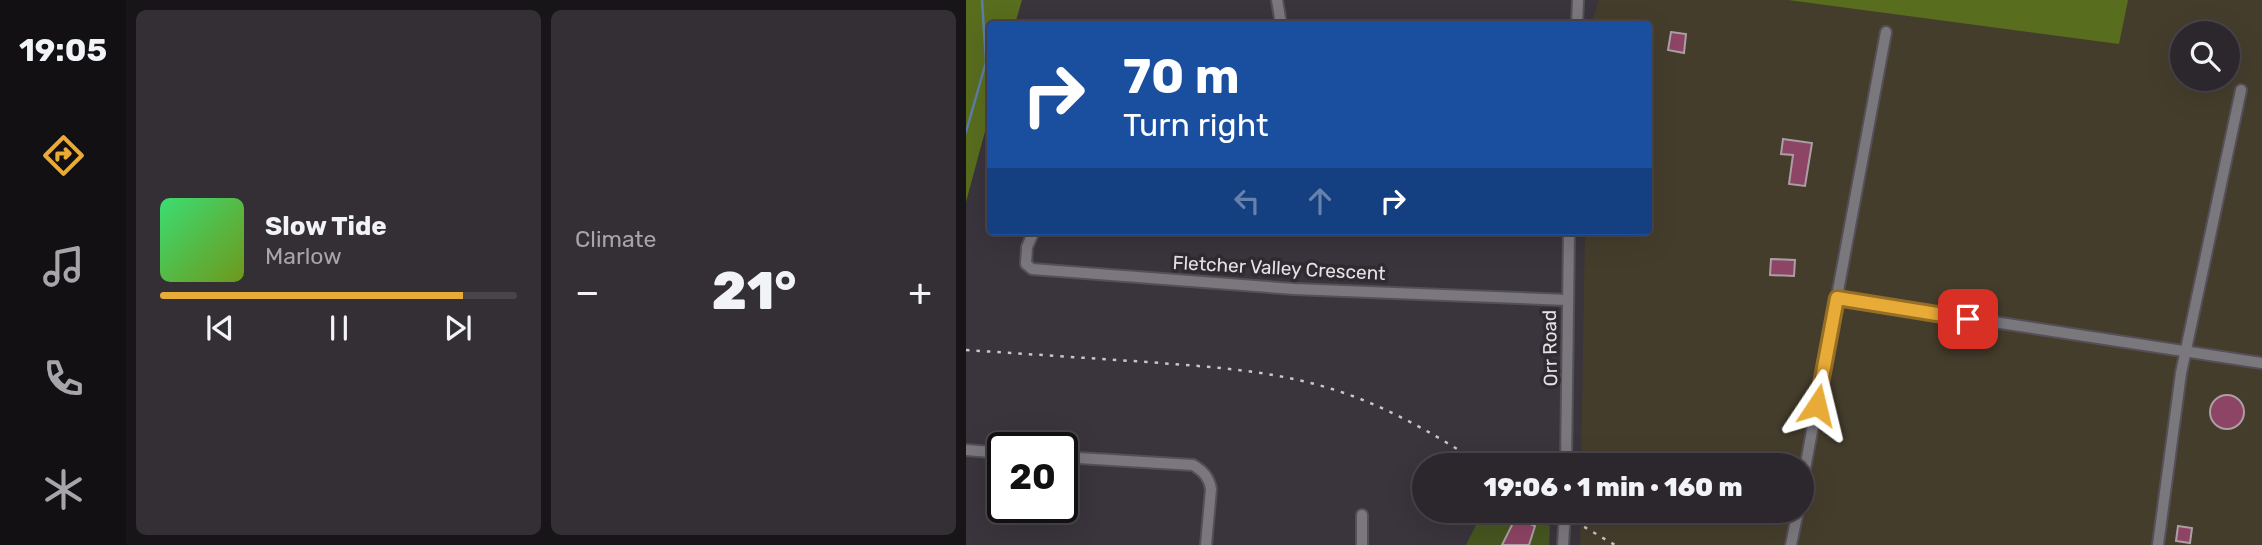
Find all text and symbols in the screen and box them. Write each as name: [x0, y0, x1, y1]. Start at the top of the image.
map controls: [2170, 21, 2240, 91]
button: search: [2170, 21, 2240, 91]
text: 19:05: [19, 31, 107, 69]
text: 70 m: [1123, 47, 1240, 105]
icon: right: [1008, 49, 1099, 140]
text: Turn right: [1123, 106, 1268, 144]
icon: directions: [39, 131, 88, 180]
icon: left: [1228, 182, 1266, 220]
icon: ahead: [1301, 182, 1339, 220]
icon: right: [1374, 182, 1412, 220]
text: Slow Tide: [265, 211, 387, 242]
text: Climate: [575, 225, 656, 253]
icon: music: [39, 242, 88, 291]
text: Marlow: [265, 242, 342, 270]
street label: Fletcher Valley Crescent: [1172, 251, 1387, 285]
text: 21°: [712, 260, 796, 322]
text: −: [575, 269, 600, 315]
text: +: [908, 269, 932, 315]
pin: [1938, 289, 1998, 349]
icon: arrive: [1949, 300, 1987, 338]
icon: previous: [201, 309, 239, 347]
icon: pause: [320, 309, 358, 347]
icon: next: [439, 309, 477, 347]
street label: Orr Road: [1538, 310, 1562, 386]
icon: phone: [39, 354, 88, 403]
position arrow: [1780, 368, 1854, 442]
speed limit sign: 20: [987, 432, 1078, 523]
icon: climate: [39, 465, 88, 514]
text: 19:06 · 1 min · 160 m: [1483, 472, 1743, 503]

